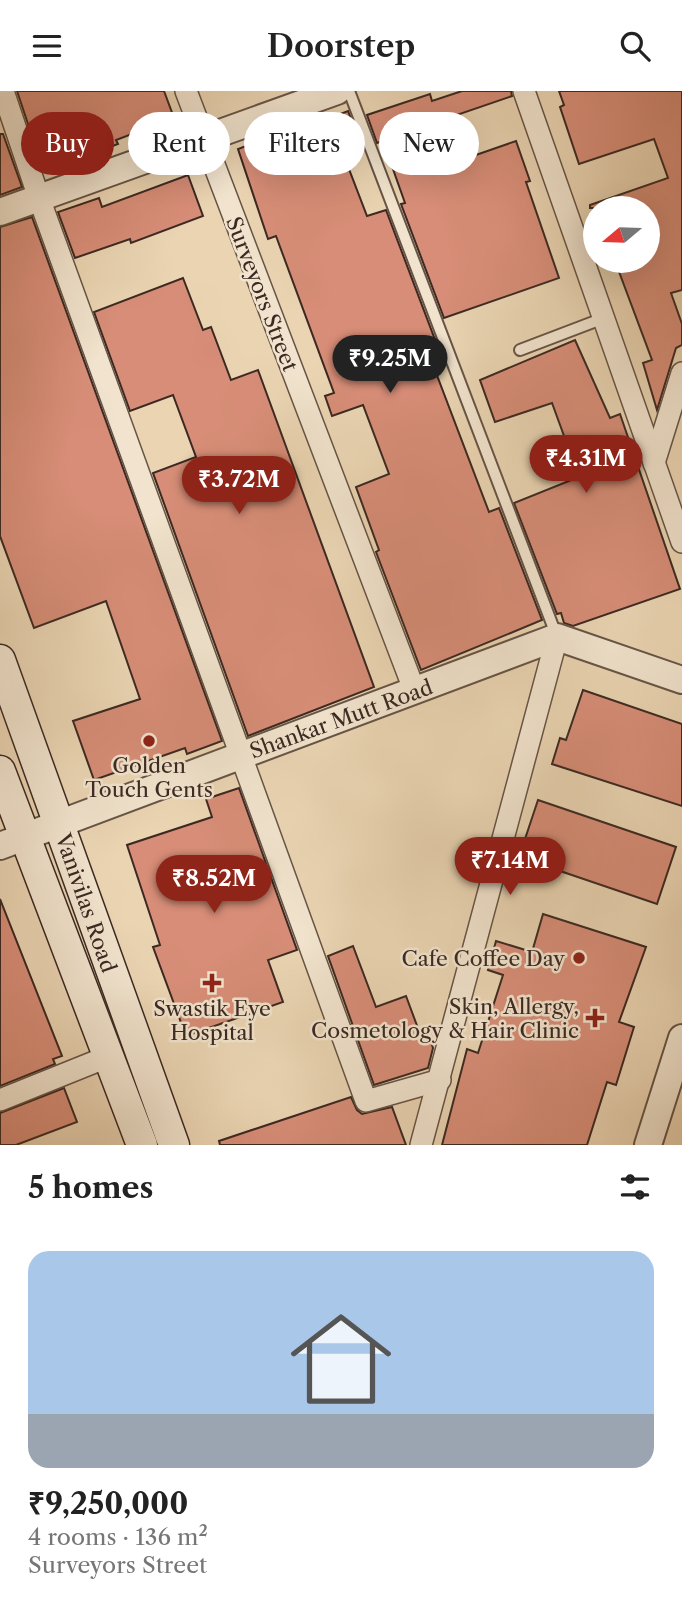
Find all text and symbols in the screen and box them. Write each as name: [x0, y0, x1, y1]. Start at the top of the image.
text: Doorstep: [267, 26, 415, 65]
icon: menu: [28, 27, 66, 65]
icon: search: [616, 27, 654, 65]
chip: Buy: [21, 112, 114, 175]
chip: Rent: [128, 112, 230, 175]
chip: Filters: [244, 112, 365, 175]
chip: New: [379, 112, 479, 175]
north arrow: [583, 196, 660, 273]
map controls: [583, 196, 660, 273]
street label: Surveyors Street: [221, 213, 303, 375]
pin: ₹9.25M: [333, 335, 447, 395]
text: ₹9.25M: [348, 344, 432, 372]
pin: ₹4.31M: [529, 435, 643, 495]
text: ₹4.31M: [546, 444, 626, 472]
pin: ₹3.72M: [182, 457, 296, 516]
text: ₹3.72M: [198, 465, 280, 493]
street label: Shankar Mutt Road: [246, 674, 436, 764]
marker: Golden Touch Gents: [141, 733, 157, 749]
place label: Golden Touch Gents: [85, 753, 213, 802]
street label: Vanivilas Road: [50, 829, 122, 976]
pin: ₹7.14M: [453, 837, 567, 897]
text: ₹7.14M: [471, 846, 549, 874]
pin: ₹8.52M: [157, 855, 271, 915]
text: ₹8.52M: [172, 864, 256, 892]
place label: Cafe Coffee Day: [402, 946, 565, 971]
marker: Cafe Coffee Day: [571, 950, 587, 966]
marker: Swastik Eye Hospital: [202, 973, 222, 993]
place label: Skin, Allergy, Cosmetology & Hair Clinic: [311, 994, 579, 1043]
place label: Swastik Eye Hospital: [153, 996, 271, 1045]
marker: Skin, Allergy, Cosmetology & Hair Clinic: [585, 1008, 605, 1028]
icon: filters: [616, 1168, 654, 1206]
text: 5 homes: [28, 1169, 153, 1206]
icon: home: [278, 1296, 404, 1422]
text: ₹9,250,000: [28, 1485, 188, 1522]
text: 4 rooms · 136 m²: [28, 1523, 208, 1551]
text: Surveyors Street: [28, 1551, 207, 1579]

